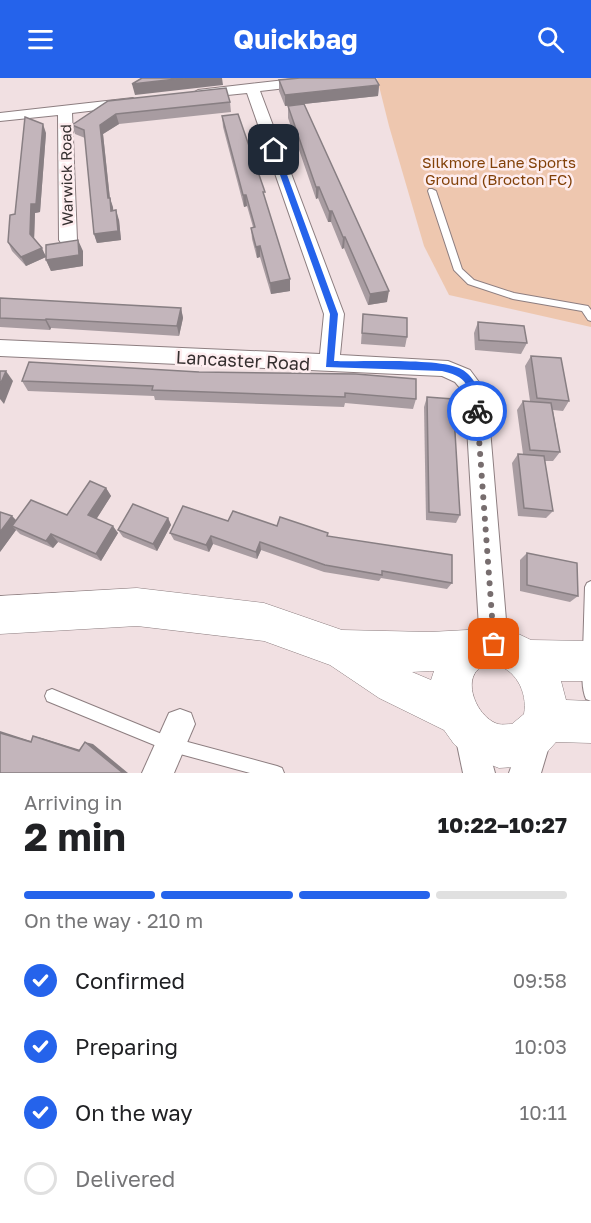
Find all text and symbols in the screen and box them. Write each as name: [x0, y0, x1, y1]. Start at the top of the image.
icon: menu: [24, 23, 57, 56]
text: Quickbag: [233, 23, 358, 55]
icon: search: [534, 23, 567, 56]
street label: Warwick Road: [56, 124, 76, 226]
pin: [248, 124, 299, 175]
icon: home: [257, 133, 290, 166]
park label: Silkmore Lane Sports Ground (Brocton FC): [422, 153, 576, 188]
street label: Lancaster Road: [175, 345, 311, 375]
courier: [447, 381, 507, 441]
icon: bike: [461, 395, 494, 428]
pin: [468, 618, 519, 669]
icon: bag: [477, 627, 510, 660]
text: Arriving in: [24, 790, 122, 814]
text: 10:22–10:27: [438, 811, 567, 838]
text: 2 min: [24, 813, 126, 860]
text: On the way · 210 m: [24, 908, 203, 932]
icon: check: [24, 964, 57, 997]
text: Confirmed: [75, 967, 185, 994]
text: 09:58: [513, 968, 567, 992]
icon: check: [24, 1030, 57, 1063]
text: Preparing: [75, 1033, 178, 1060]
text: 10:03: [515, 1034, 567, 1058]
icon: check: [24, 1096, 57, 1129]
text: On the way: [75, 1099, 193, 1126]
text: 10:11: [520, 1100, 567, 1124]
text: Delivered: [75, 1165, 175, 1192]

